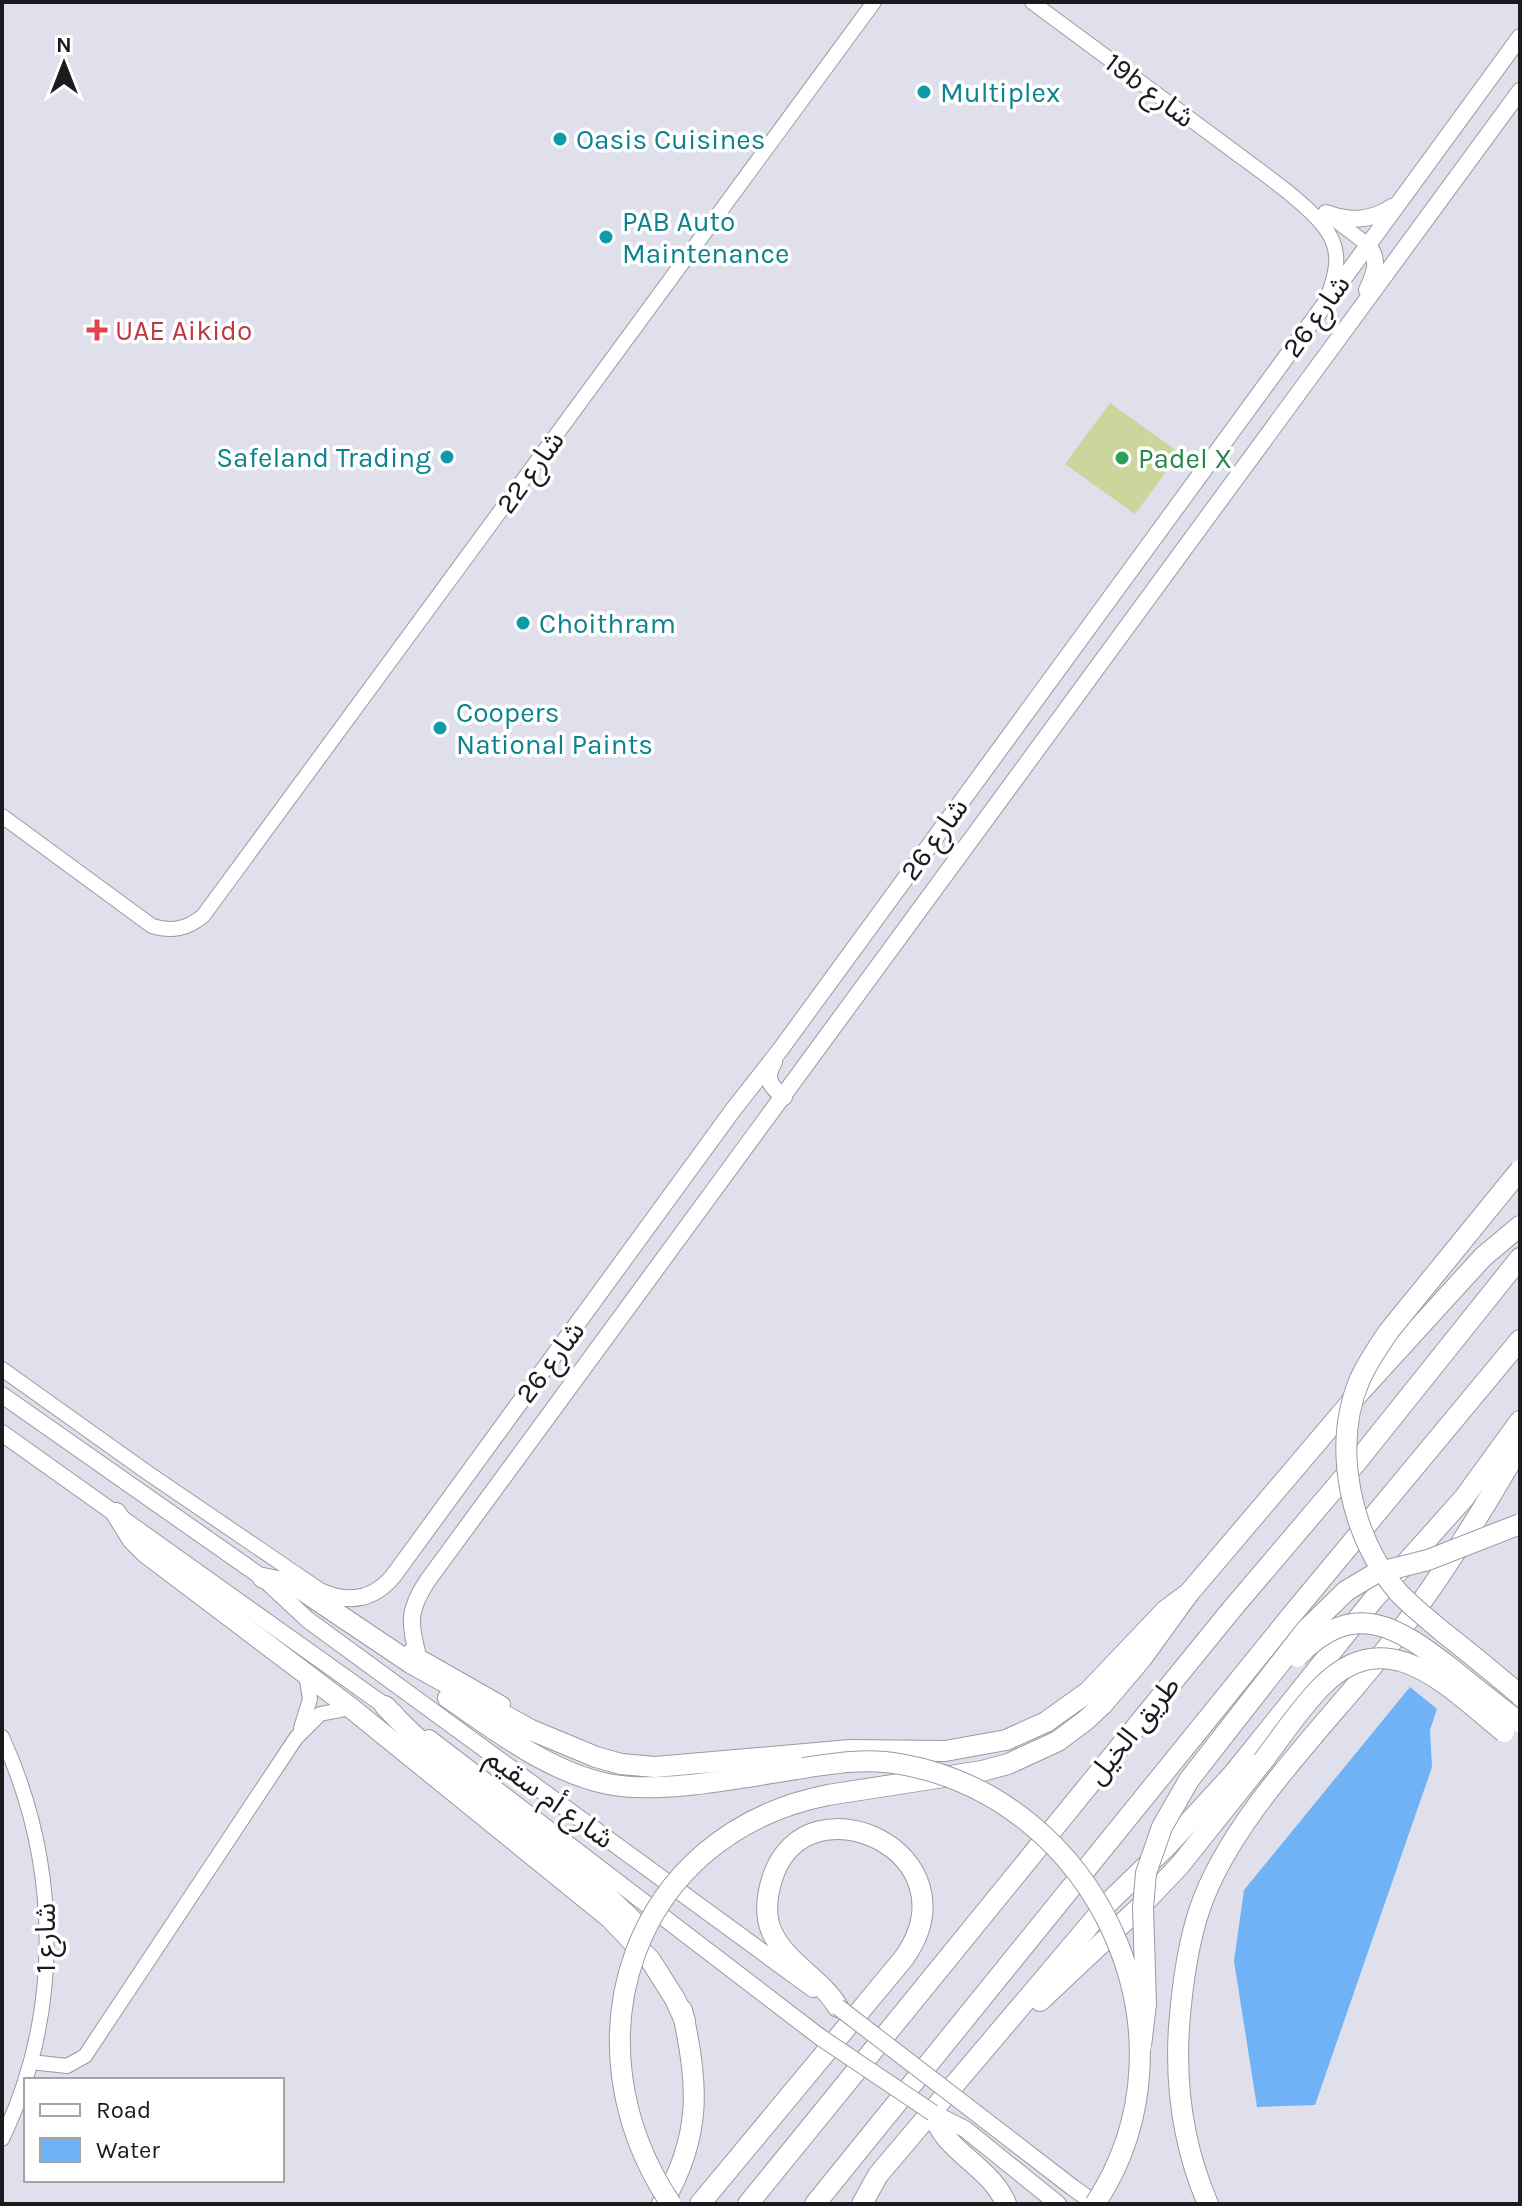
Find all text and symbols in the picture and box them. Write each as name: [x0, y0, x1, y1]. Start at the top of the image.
north arrow: [24, 24, 104, 104]
text: N: [56, 32, 72, 58]
street label: 19b شارع: [1096, 46, 1201, 137]
place label: Multiplex: [940, 76, 1060, 109]
marker: Multiplex: [915, 83, 933, 101]
place label: Oasis Cuisines: [576, 123, 765, 156]
marker: Oasis Cuisines: [551, 130, 569, 148]
place label: PAB Auto Maintenance: [622, 205, 789, 270]
marker: PAB Auto Maintenance: [597, 228, 615, 246]
street label: شارع 26: [1275, 268, 1360, 366]
place label: UAE Aikido: [115, 314, 252, 347]
marker: UAE Aikido: [86, 319, 108, 341]
street label: شارع 22: [489, 424, 574, 522]
place label: Safeland Trading: [216, 441, 431, 474]
place label: Padel X: [1138, 442, 1232, 475]
marker: Safeland Trading: [438, 448, 456, 466]
marker: Padel X: [1113, 449, 1131, 467]
place label: Choithram: [539, 607, 676, 640]
marker: Choithram: [514, 614, 532, 632]
place label: Coopers National Paints: [456, 696, 653, 761]
marker: Coopers National Paints: [431, 719, 449, 737]
street label: شارع 26: [893, 791, 978, 889]
street label: شارع 26: [509, 1315, 595, 1412]
street label: طريق الخيل: [1079, 1669, 1187, 1791]
street label: شارع أم سقيم: [477, 1739, 621, 1859]
street label: شارع 1: [29, 1903, 66, 1973]
legend: [24, 2078, 284, 2182]
text: Road: [96, 2096, 151, 2124]
text: Water: [96, 2136, 160, 2164]

